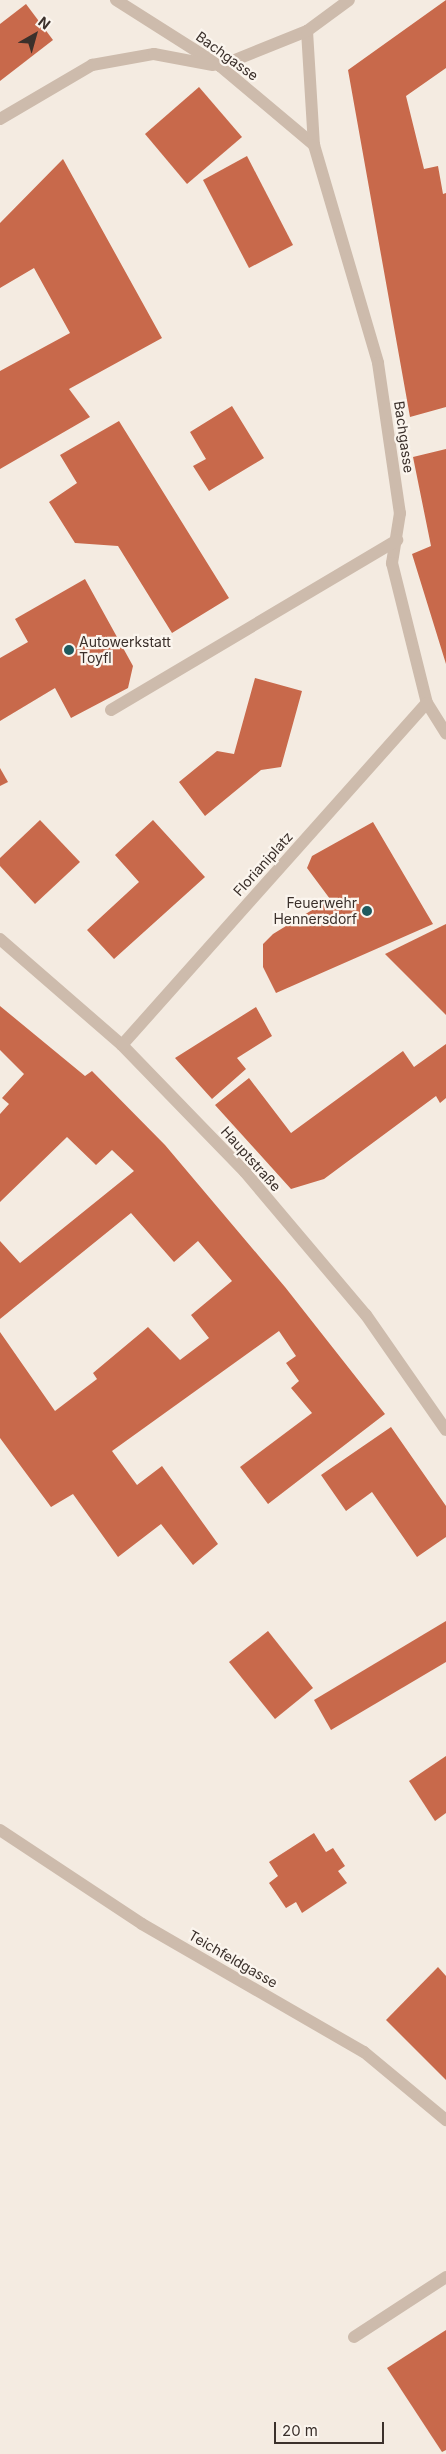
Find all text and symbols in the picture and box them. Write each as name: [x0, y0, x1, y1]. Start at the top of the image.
north arrow: [10, 10, 60, 60]
text: N: [35, 13, 54, 33]
street label: Bachgasse: [193, 28, 261, 84]
street label: Bachgasse: [391, 400, 417, 474]
place label: Autowerkstatt Toyfl: [79, 634, 171, 666]
marker: Autowerkstatt Toyfl: [63, 644, 75, 656]
street label: Florianiplatz: [230, 828, 296, 900]
place label: Feuerwehr Hennersdorf: [273, 895, 357, 928]
marker: Feuerwehr Hennersdorf: [361, 905, 373, 917]
street label: Hauptstraße: [218, 1123, 284, 1195]
street label: Teichfeldgasse: [185, 1927, 281, 1991]
scale bar: [276, 2412, 386, 2444]
text: 20 m: [282, 2421, 318, 2440]

